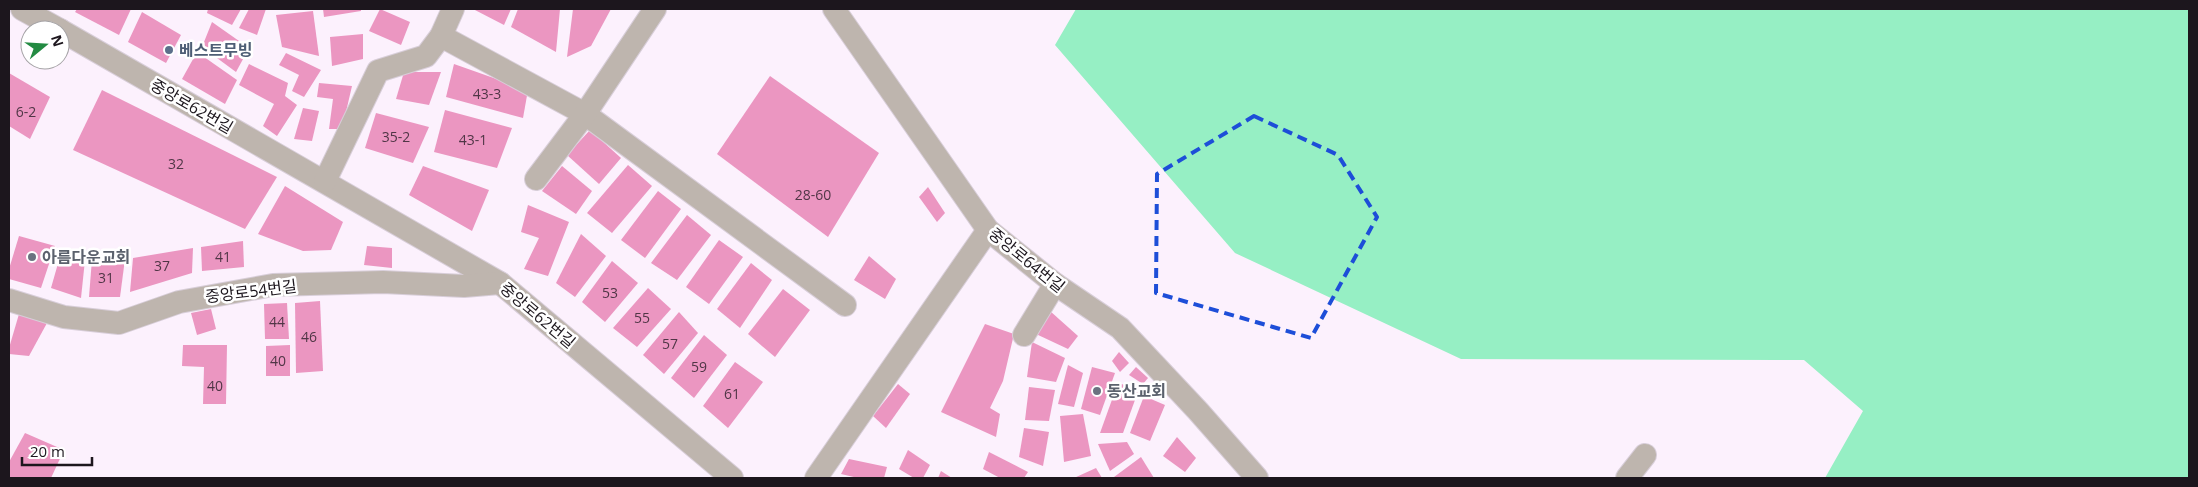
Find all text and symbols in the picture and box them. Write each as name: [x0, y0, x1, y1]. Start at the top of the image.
north arrow: [20, 20, 70, 70]
text: N: [47, 32, 69, 49]
place label: 베스트무빙: [179, 39, 253, 61]
marker: 베스트무빙: [163, 44, 175, 56]
street label: 중앙로62번길: [147, 73, 237, 139]
house number: 43-3: [473, 84, 501, 103]
house number: 6-2: [16, 102, 36, 121]
house number: 35-2: [382, 127, 410, 146]
house number: 43-1: [459, 130, 487, 149]
house number: 32: [168, 154, 184, 173]
house number: 28-60: [795, 185, 831, 204]
street label: 중앙로64번길: [984, 223, 1070, 297]
place label: 아름다운교회: [42, 246, 130, 268]
house number: 41: [215, 247, 231, 266]
marker: 아름다운교회: [26, 251, 38, 263]
house number: 37: [154, 256, 170, 275]
house number: 31: [98, 268, 114, 287]
street label: 중앙로54번길: [204, 274, 298, 308]
street label: 중앙로62번길: [496, 277, 580, 353]
house number: 53: [602, 283, 618, 302]
house number: 55: [634, 308, 650, 327]
house number: 44: [269, 312, 285, 331]
house number: 46: [301, 327, 317, 346]
house number: 57: [662, 334, 678, 353]
house number: 40: [270, 351, 286, 370]
house number: 59: [691, 357, 707, 376]
house number: 40: [207, 376, 223, 395]
place label: 동산교회: [1107, 380, 1166, 402]
house number: 61: [724, 384, 740, 403]
marker: 동산교회: [1091, 385, 1103, 397]
scale bar: [22, 434, 92, 466]
text: 20 m: [30, 441, 65, 461]

